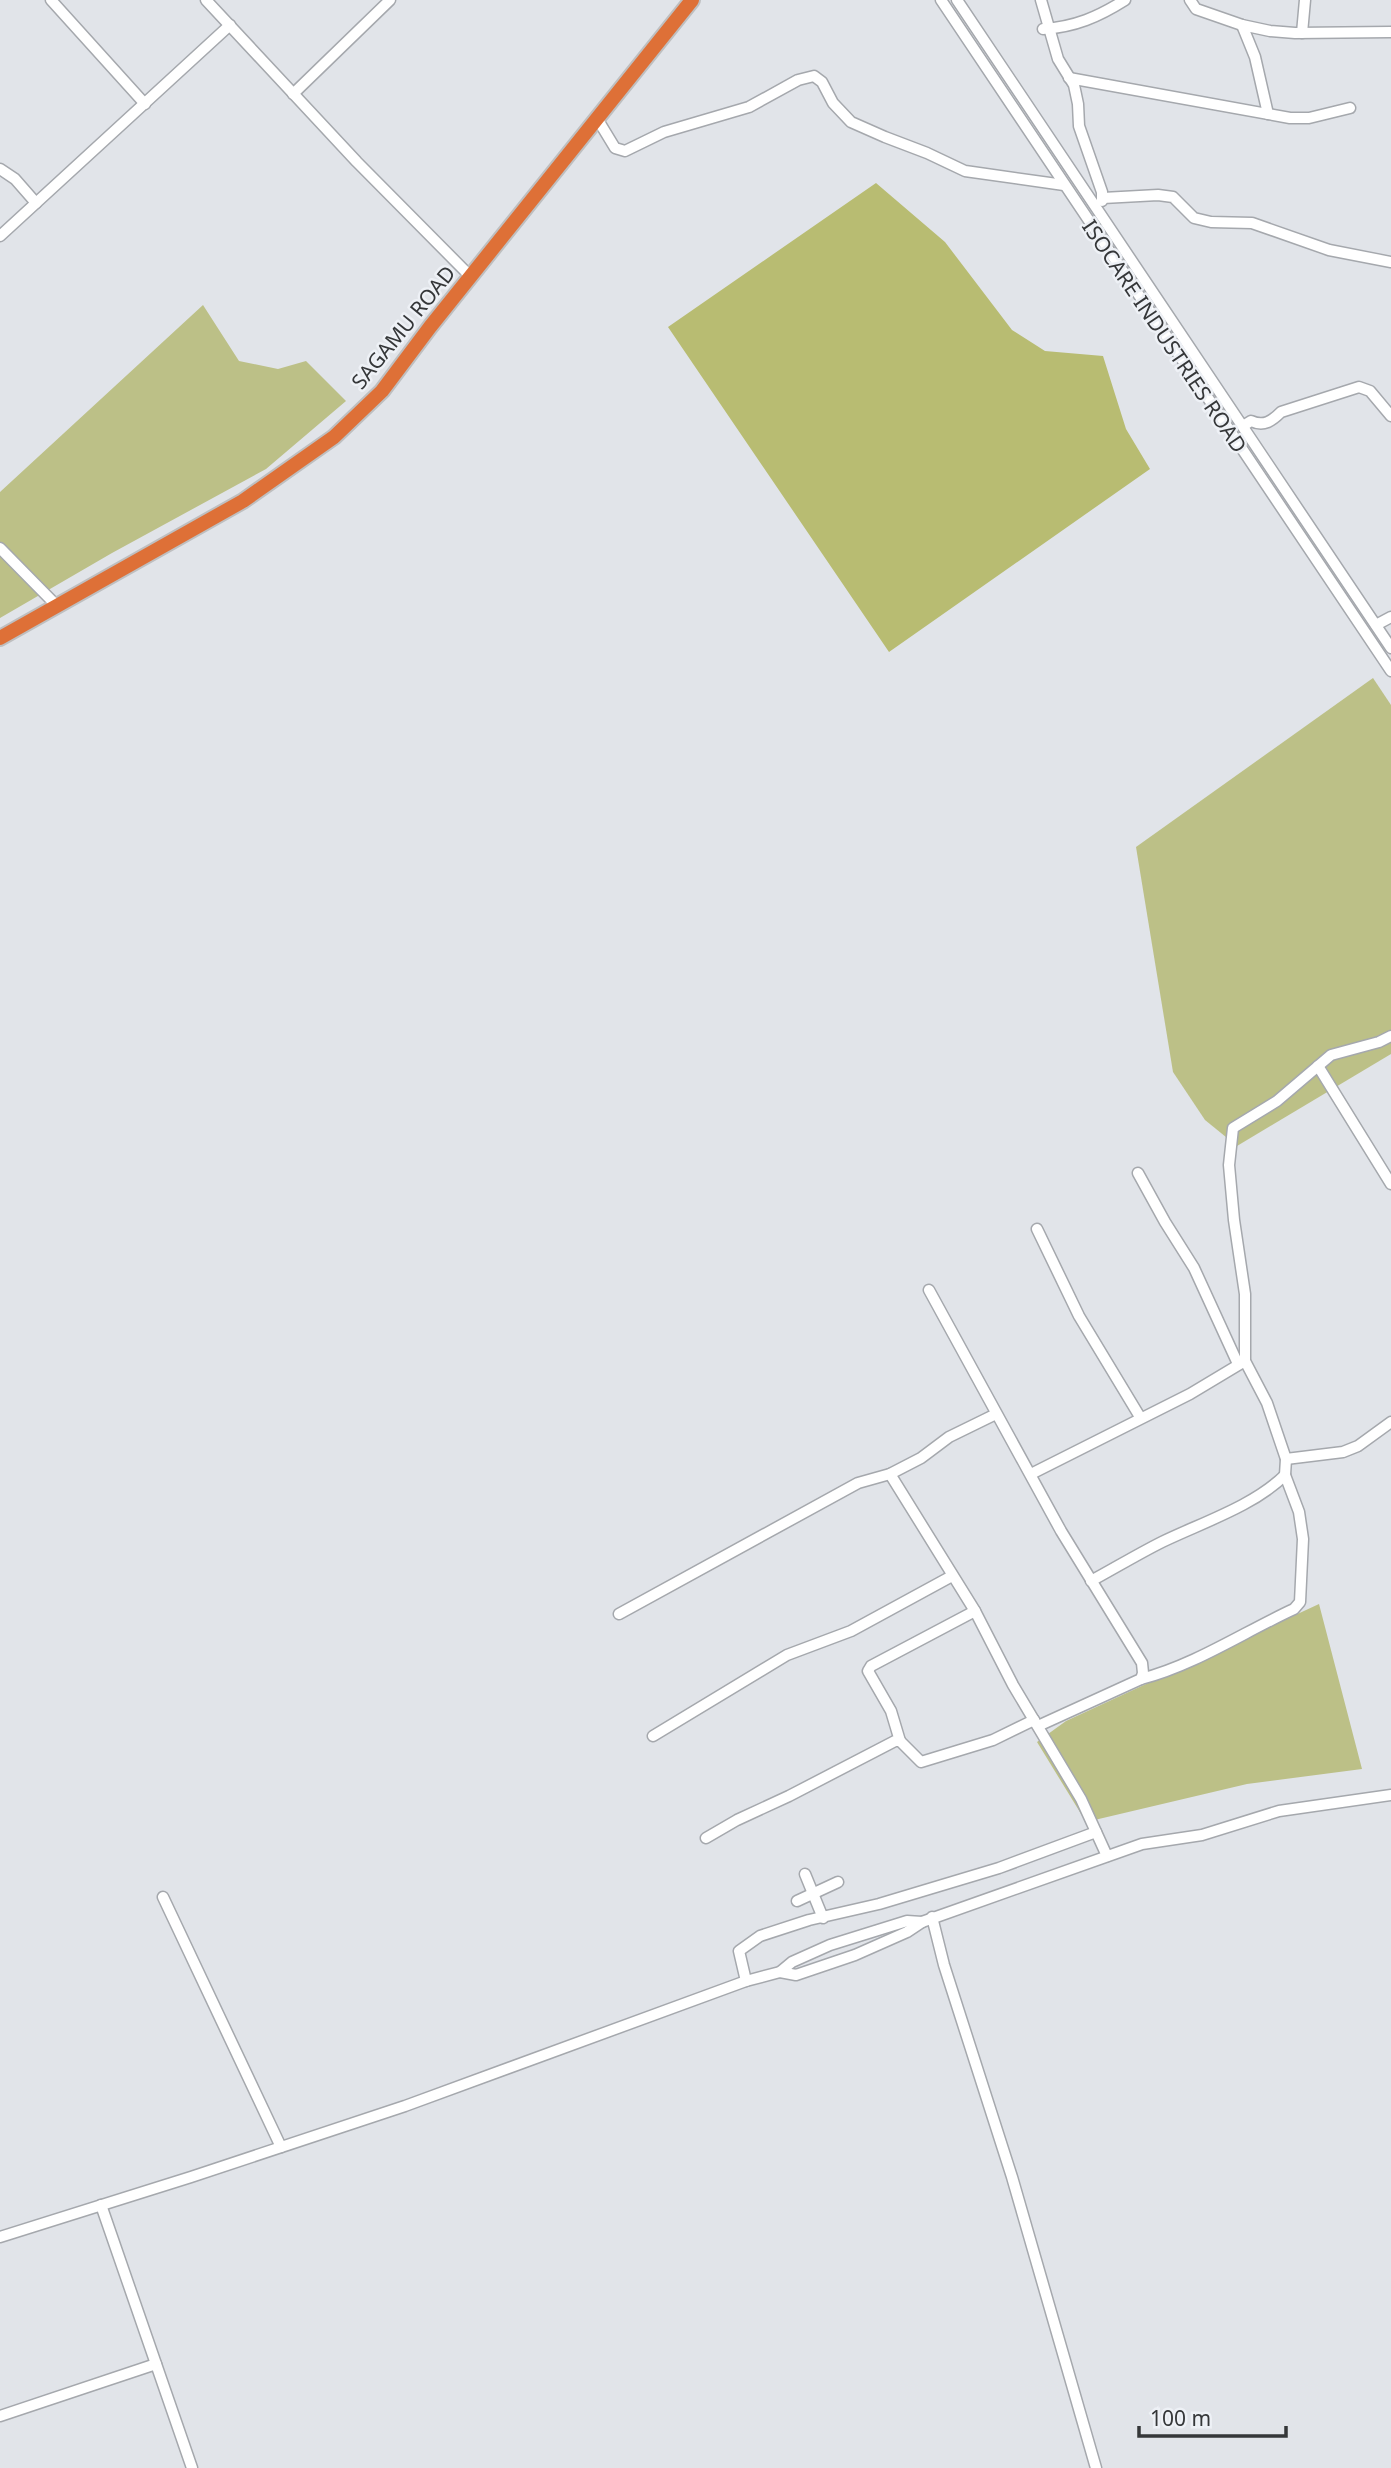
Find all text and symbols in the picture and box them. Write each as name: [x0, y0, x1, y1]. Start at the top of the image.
street label: ISOCARE INDUSTRIES ROAD: [1076, 214, 1254, 458]
street label: SAGAMU ROAD: [345, 260, 461, 394]
scale bar: [1139, 2394, 1286, 2438]
text: 100 m: [1150, 2404, 1211, 2432]

